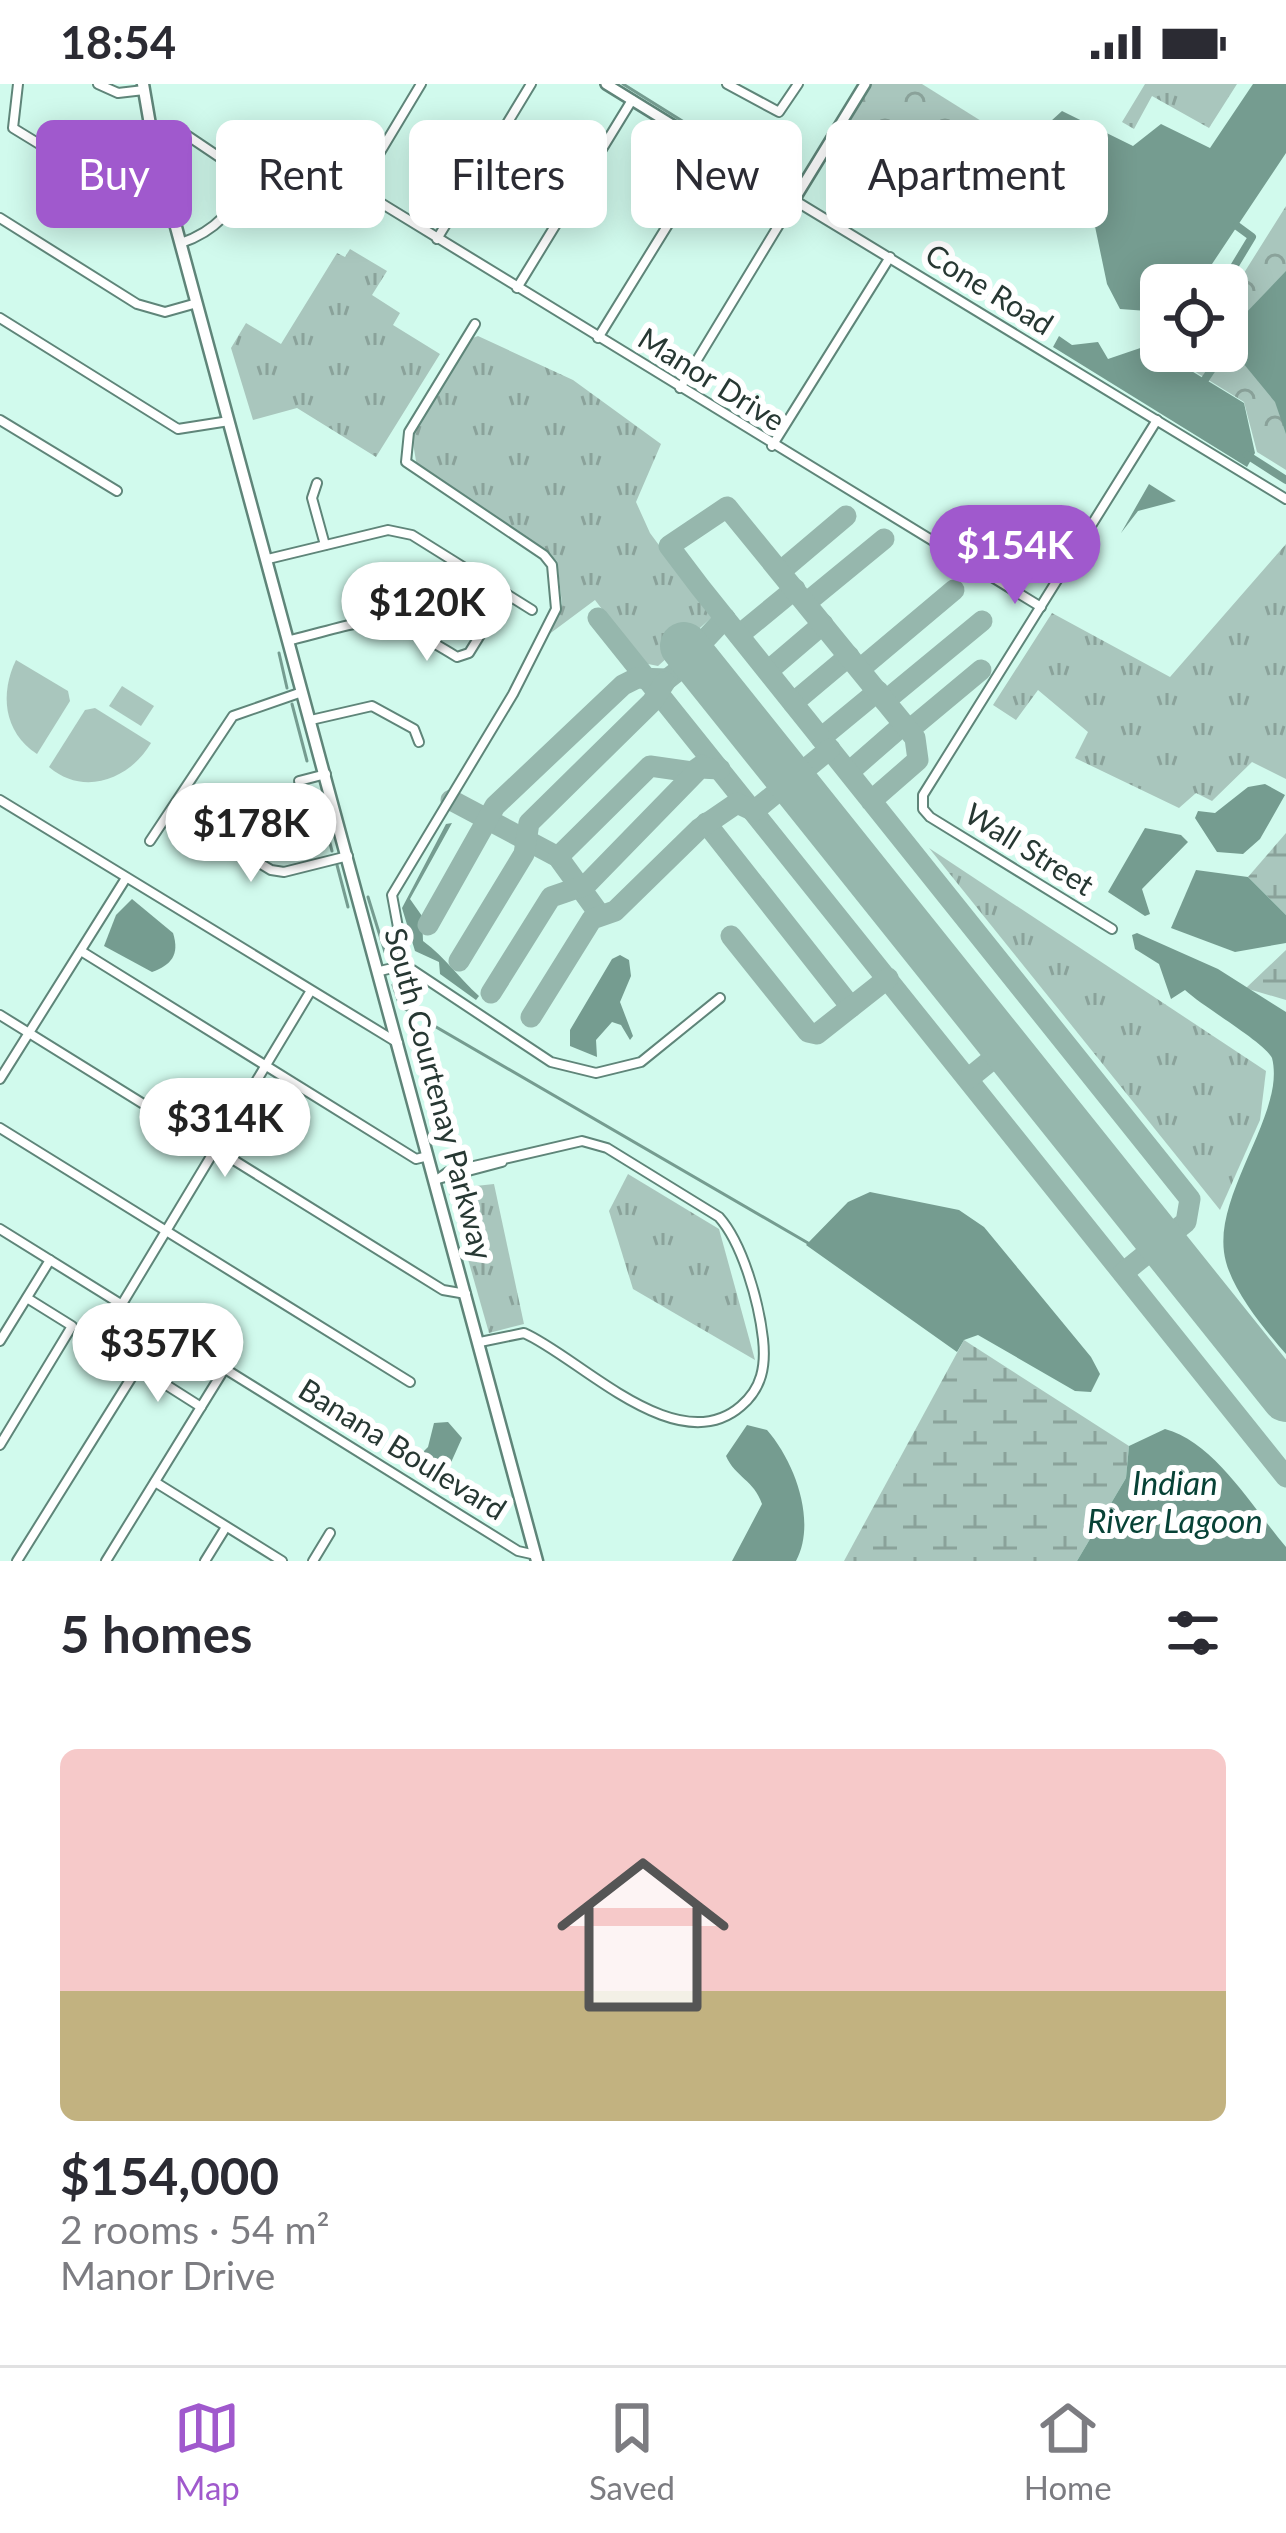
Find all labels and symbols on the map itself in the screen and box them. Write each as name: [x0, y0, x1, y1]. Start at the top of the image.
street label: Cone Road: [920, 235, 1060, 342]
street label: Manor Drive: [632, 319, 792, 437]
pin: $154K: [931, 505, 1099, 607]
pin: $120K: [343, 562, 511, 664]
pin: $178K: [167, 783, 335, 885]
street label: Wall Street: [959, 795, 1101, 902]
street label: South Courtenay Parkway: [378, 924, 502, 1264]
pin: $314K: [141, 1078, 309, 1180]
pin: $357K: [74, 1303, 242, 1405]
street label: Banana Boulevard: [293, 1370, 513, 1527]
water label: Indian River Lagoon: [1087, 1462, 1263, 1540]

